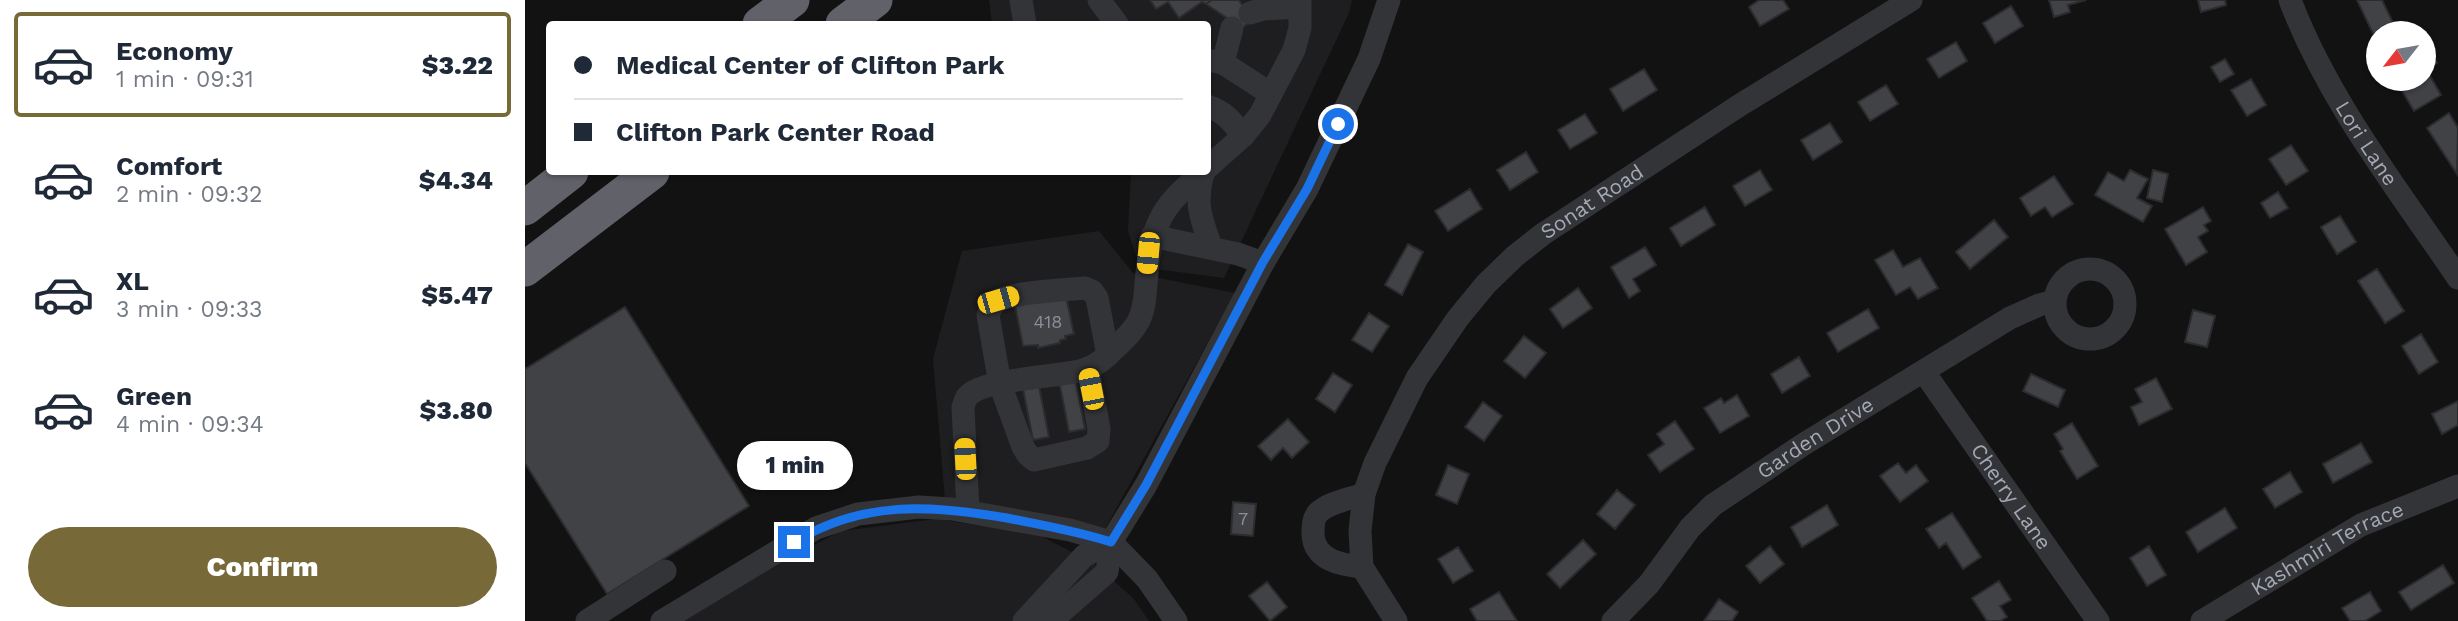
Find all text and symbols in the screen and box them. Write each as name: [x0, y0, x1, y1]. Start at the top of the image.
north arrow: [2366, 21, 2436, 91]
map controls: [2366, 21, 2436, 91]
icon: car: [32, 33, 95, 96]
text: Economy: [116, 36, 233, 66]
text: $3.22: [422, 50, 493, 80]
text: Medical Center of Clifton Park: [616, 50, 1005, 80]
text: 1 min · 09:31: [116, 66, 254, 93]
street label: Lori Lane: [2330, 97, 2403, 190]
route start: [1322, 108, 1354, 140]
text: Clifton Park Center Road: [616, 117, 935, 147]
icon: car: [32, 148, 95, 211]
text: Comfort: [116, 151, 222, 181]
street label: Sonat Road: [1536, 159, 1648, 244]
text: $4.34: [419, 165, 493, 195]
text: 2 min · 09:32: [116, 181, 263, 208]
car: [1136, 231, 1161, 275]
icon: car: [32, 263, 95, 326]
text: XL: [116, 266, 149, 296]
text: $5.47: [421, 280, 493, 310]
car: [975, 284, 1022, 316]
text: 3 min · 09:33: [116, 296, 263, 323]
house number: 418: [1034, 311, 1062, 332]
car: [1077, 366, 1106, 412]
icon: car: [32, 378, 95, 441]
text: Green: [116, 381, 192, 411]
street label: Garden Drive: [1752, 391, 1878, 484]
text: $3.80: [420, 395, 493, 425]
text: 4 min · 09:34: [116, 411, 264, 438]
car: [954, 437, 977, 481]
street label: Cherry Lane: [1966, 438, 2057, 554]
callout: 1 min: [736, 440, 852, 490]
text: 1 min: [765, 452, 825, 479]
street label: Kashmiri Terrace: [2246, 496, 2407, 601]
house number: 7: [1238, 508, 1248, 529]
route end: [778, 526, 810, 558]
button: Confirm: [28, 527, 497, 607]

